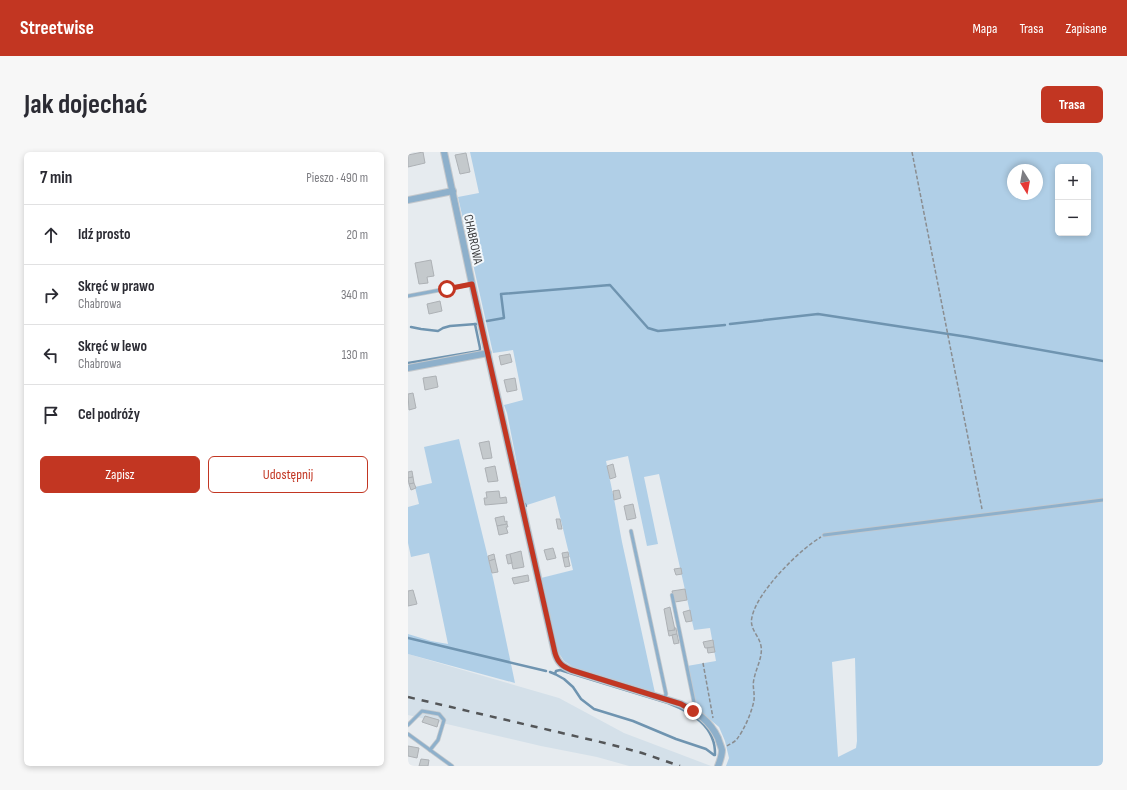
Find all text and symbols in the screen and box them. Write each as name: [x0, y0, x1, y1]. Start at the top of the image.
text: Streetwise: [20, 17, 94, 40]
text: Mapa: [972, 20, 997, 37]
text: Trasa: [1019, 20, 1044, 37]
text: Zapisane: [1066, 20, 1107, 37]
button: Trasa: [1041, 86, 1103, 123]
text: Jak dojechać: [24, 88, 147, 121]
north arrow: [1007, 164, 1043, 200]
map controls: [1055, 164, 1091, 236]
button: +: [1055, 164, 1091, 200]
text: 7 min: [40, 168, 72, 188]
text: Pieszo · 490 m: [306, 170, 368, 186]
button: −: [1055, 200, 1091, 236]
street label: CHABROWA: [460, 213, 486, 266]
icon: ahead: [40, 224, 62, 246]
text: Idź prosto: [78, 225, 131, 244]
text: 20 m: [346, 227, 368, 243]
text: Skręć w prawo: [78, 277, 155, 296]
route start: [438, 280, 456, 298]
icon: right: [40, 284, 62, 306]
text: 340 m: [341, 287, 368, 303]
text: Chabrowa: [78, 296, 121, 312]
text: Skręć w lewo: [78, 337, 147, 356]
icon: left: [40, 344, 62, 366]
text: 130 m: [342, 347, 368, 363]
text: Chabrowa: [78, 356, 121, 372]
icon: arrive: [40, 404, 62, 426]
text: Cel podróży: [78, 405, 140, 424]
button: Zapisz: [40, 456, 200, 493]
button: Udostępnij: [208, 456, 368, 493]
route end: [684, 702, 702, 720]

